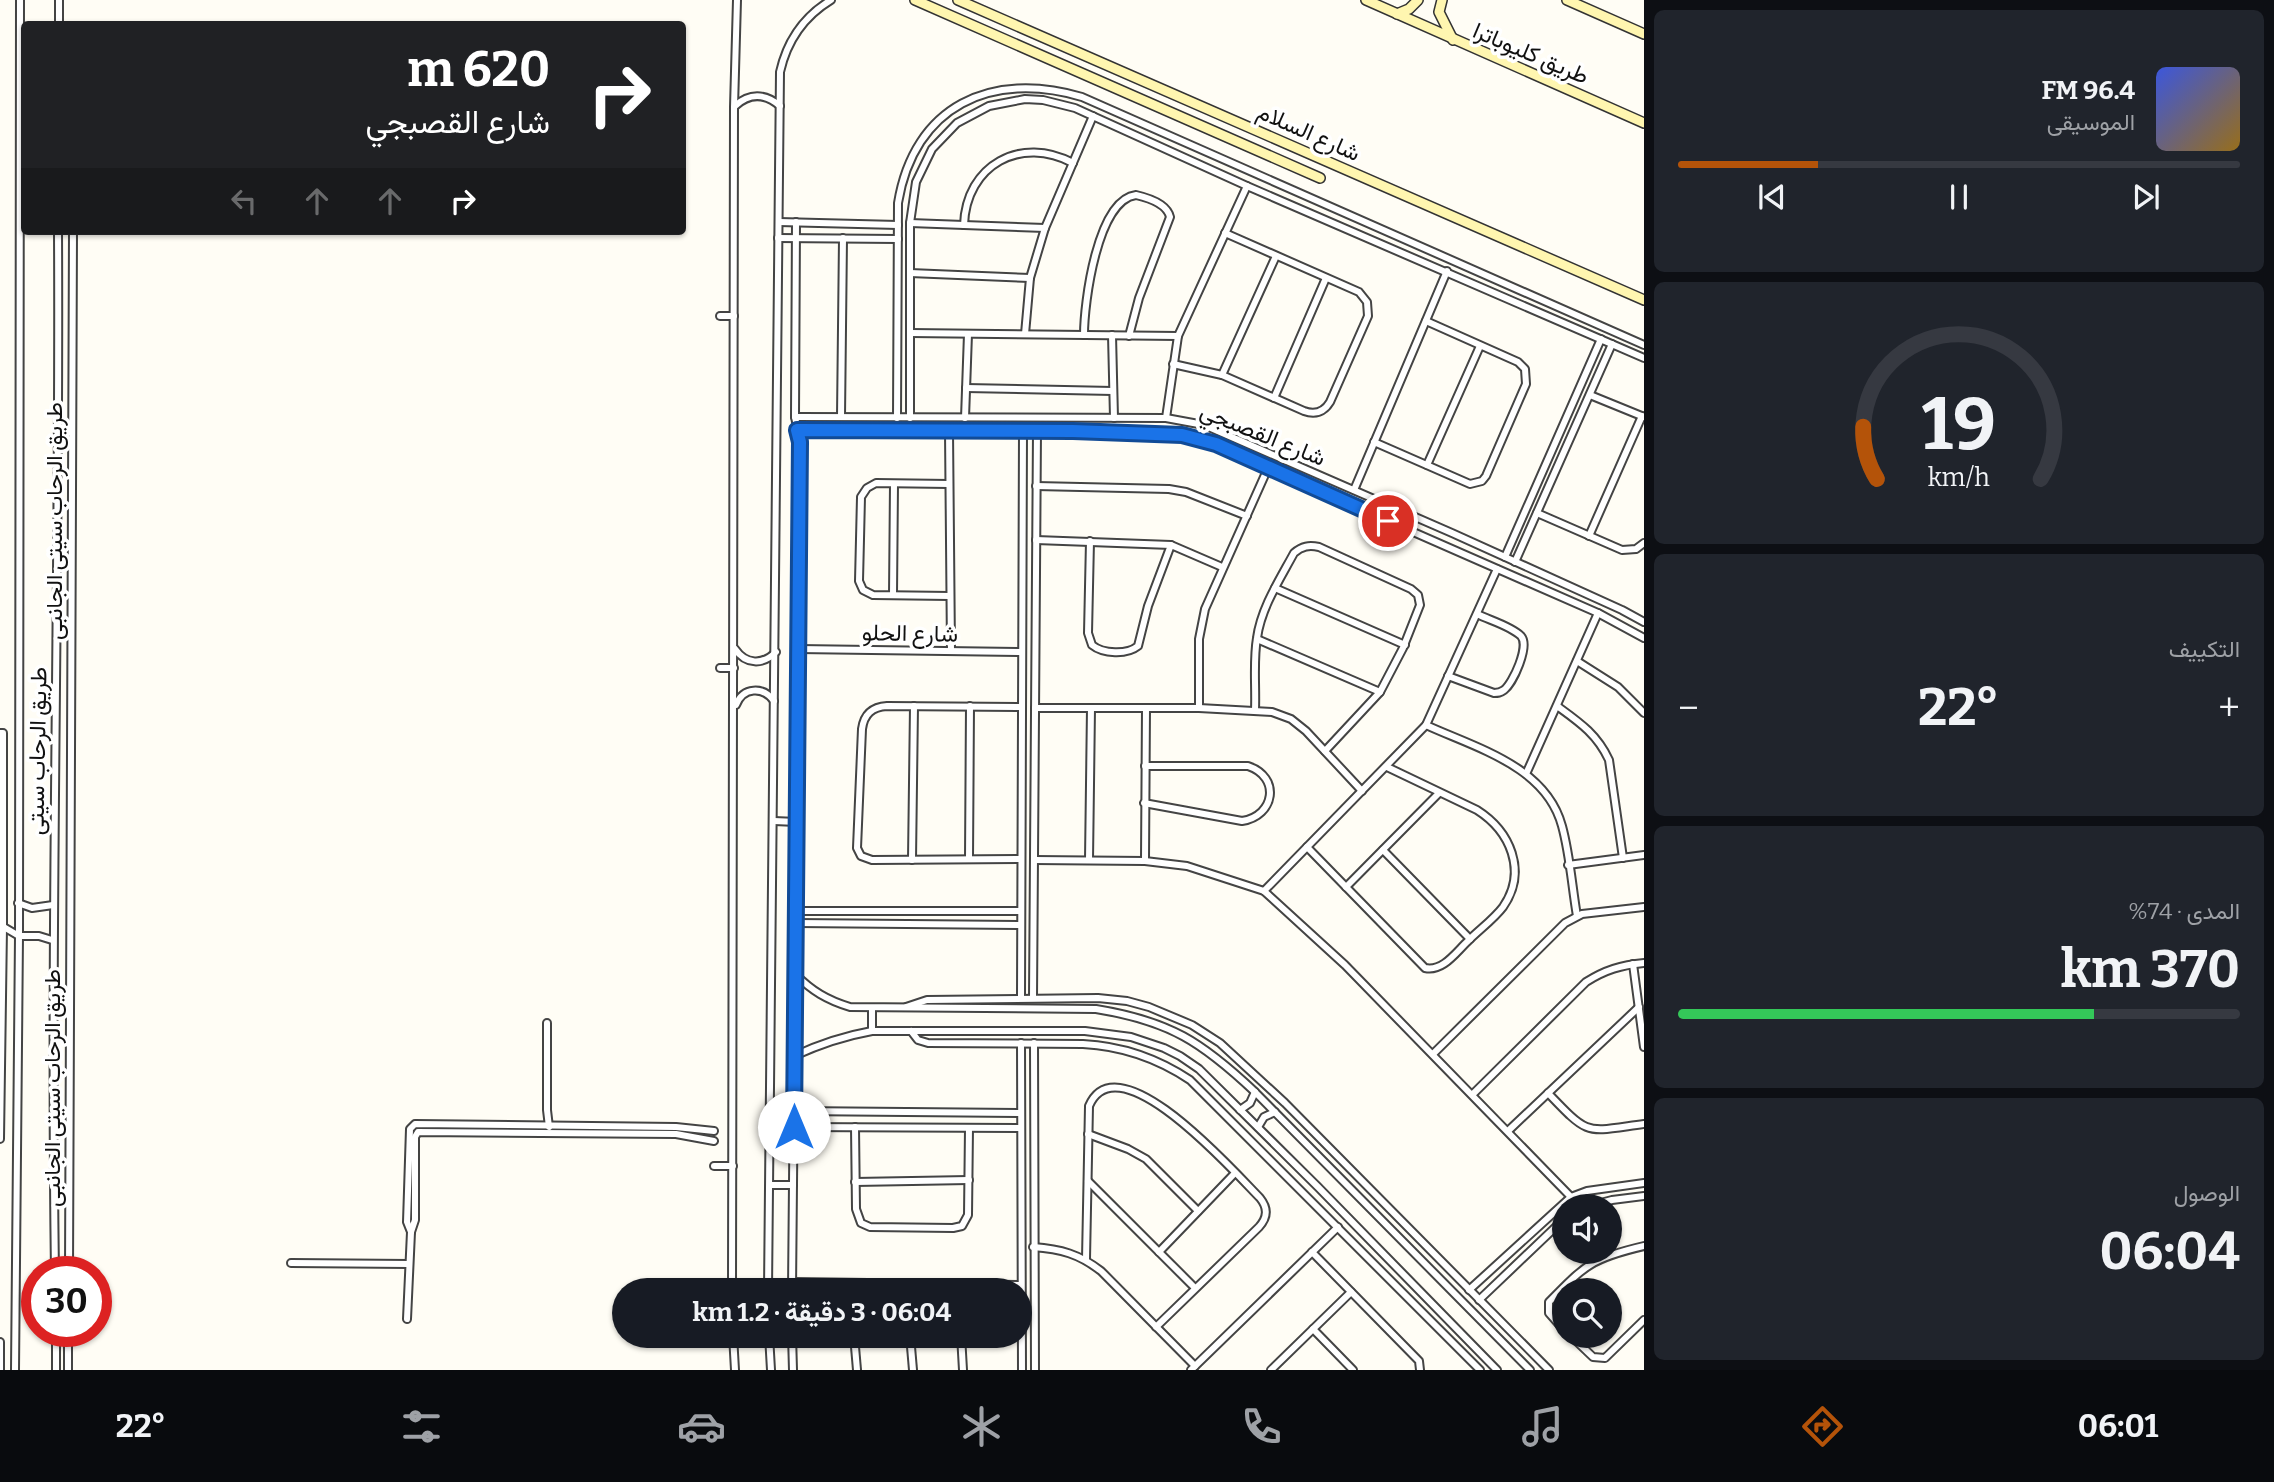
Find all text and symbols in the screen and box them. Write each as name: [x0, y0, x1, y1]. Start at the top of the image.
street label: طريق كليوباترا: [1468, 16, 1593, 91]
text: 620 m: [407, 40, 550, 99]
icon: right: [574, 49, 665, 140]
text: 96.4 FM: [2041, 75, 2135, 106]
street label: شارع السلام: [1252, 97, 1365, 169]
text: شارع القصبجي: [365, 103, 550, 141]
text: الموسيقى: [2047, 108, 2135, 136]
icon: previous: [1753, 178, 1791, 216]
icon: pause: [1940, 178, 1978, 216]
icon: next: [2127, 178, 2165, 216]
icon: left: [225, 182, 263, 220]
icon: ahead: [298, 182, 336, 220]
icon: ahead: [371, 182, 409, 220]
icon: right: [444, 182, 482, 220]
text: 19: [1922, 381, 1996, 468]
street label: شارع القصبجي: [1194, 396, 1330, 476]
street label: طريق الرحاب سيتى الجانبى: [40, 402, 69, 640]
text: km/h: [1928, 463, 1990, 493]
pin: [1358, 491, 1418, 551]
icon: arrive: [1369, 502, 1407, 540]
street label: شارع الحلو: [862, 618, 958, 650]
text: التكييف: [2169, 635, 2240, 663]
street label: طريق الرحاب سيتى: [22, 667, 53, 835]
text: 22°: [1918, 676, 1999, 739]
text: −: [1678, 685, 1699, 731]
text: +: [2218, 685, 2240, 731]
text: المدى · 74%: [2128, 897, 2240, 925]
text: 370 km: [2061, 938, 2240, 1001]
street label: طريق الرحاب سيتى الجانبى: [38, 969, 67, 1207]
position arrow: [757, 1090, 831, 1164]
text: الوصول: [2174, 1179, 2240, 1207]
map controls: [1552, 1194, 1622, 1348]
button: sound: [1552, 1194, 1622, 1264]
text: 06:04: [2099, 1220, 2240, 1283]
speed limit sign: 30: [21, 1256, 112, 1347]
button: search: [1552, 1278, 1622, 1348]
text: 06:04 · 3 دقيقة · 1.2 km: [693, 1297, 951, 1328]
icon: filters: [397, 1402, 446, 1451]
icon: car: [677, 1402, 726, 1451]
icon: climate: [957, 1402, 1006, 1451]
icon: phone: [1237, 1402, 1286, 1451]
icon: music: [1518, 1402, 1567, 1451]
icon: directions: [1798, 1402, 1847, 1451]
text: 22°: [116, 1407, 166, 1445]
text: 06:01: [2078, 1407, 2158, 1445]

